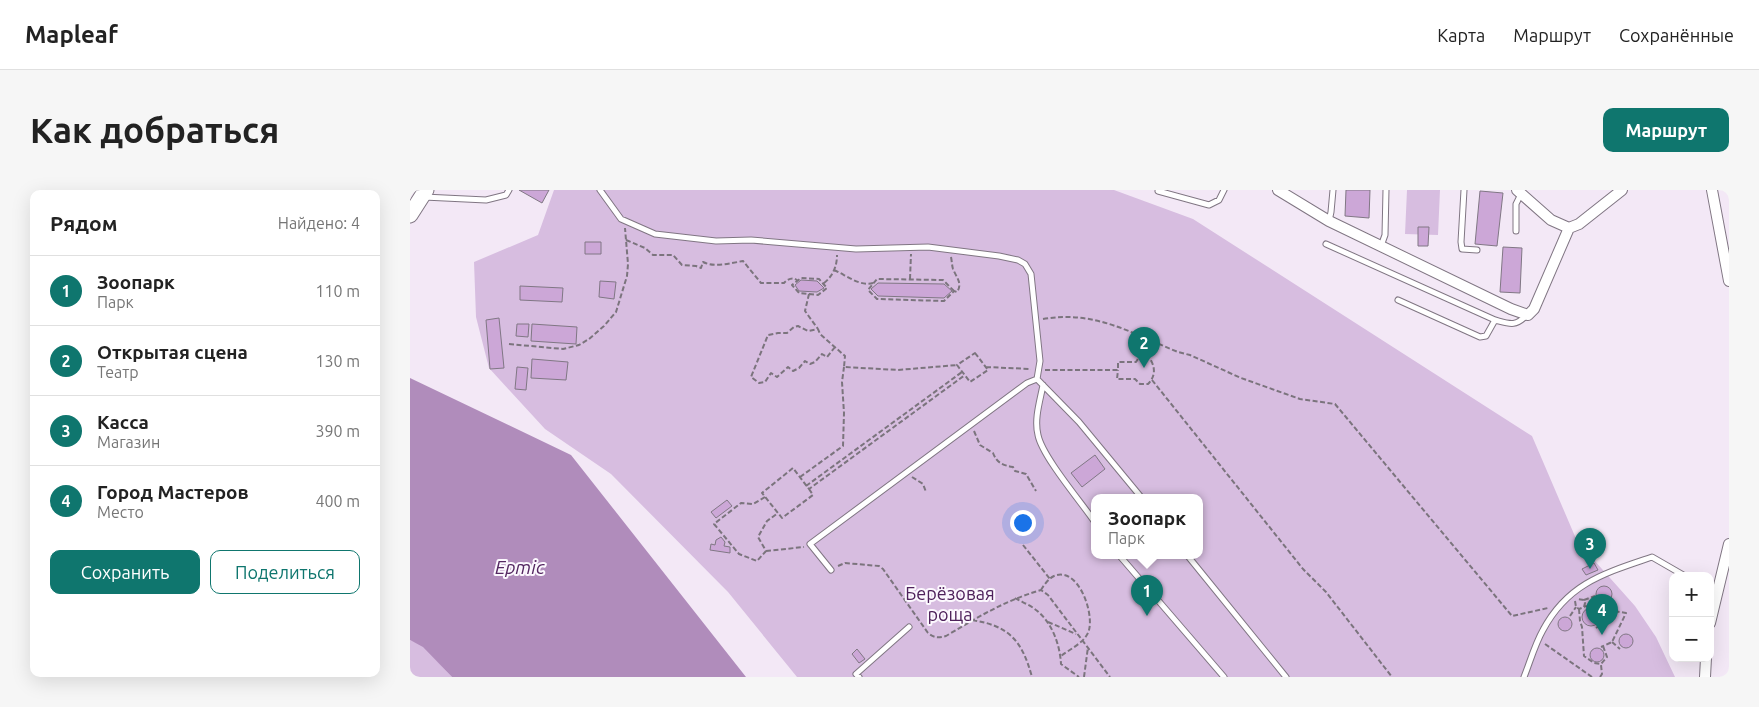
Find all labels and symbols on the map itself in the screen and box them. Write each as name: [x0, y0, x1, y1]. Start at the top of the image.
pin: 2: [1128, 327, 1160, 368]
your location: [1010, 510, 1036, 536]
pin: 3: [1574, 528, 1606, 569]
water label: Ертіс: [495, 556, 545, 578]
pin: 1: [1131, 575, 1163, 616]
park label: Берёзовая роща: [905, 583, 995, 624]
pin: 4: [1586, 594, 1618, 635]

